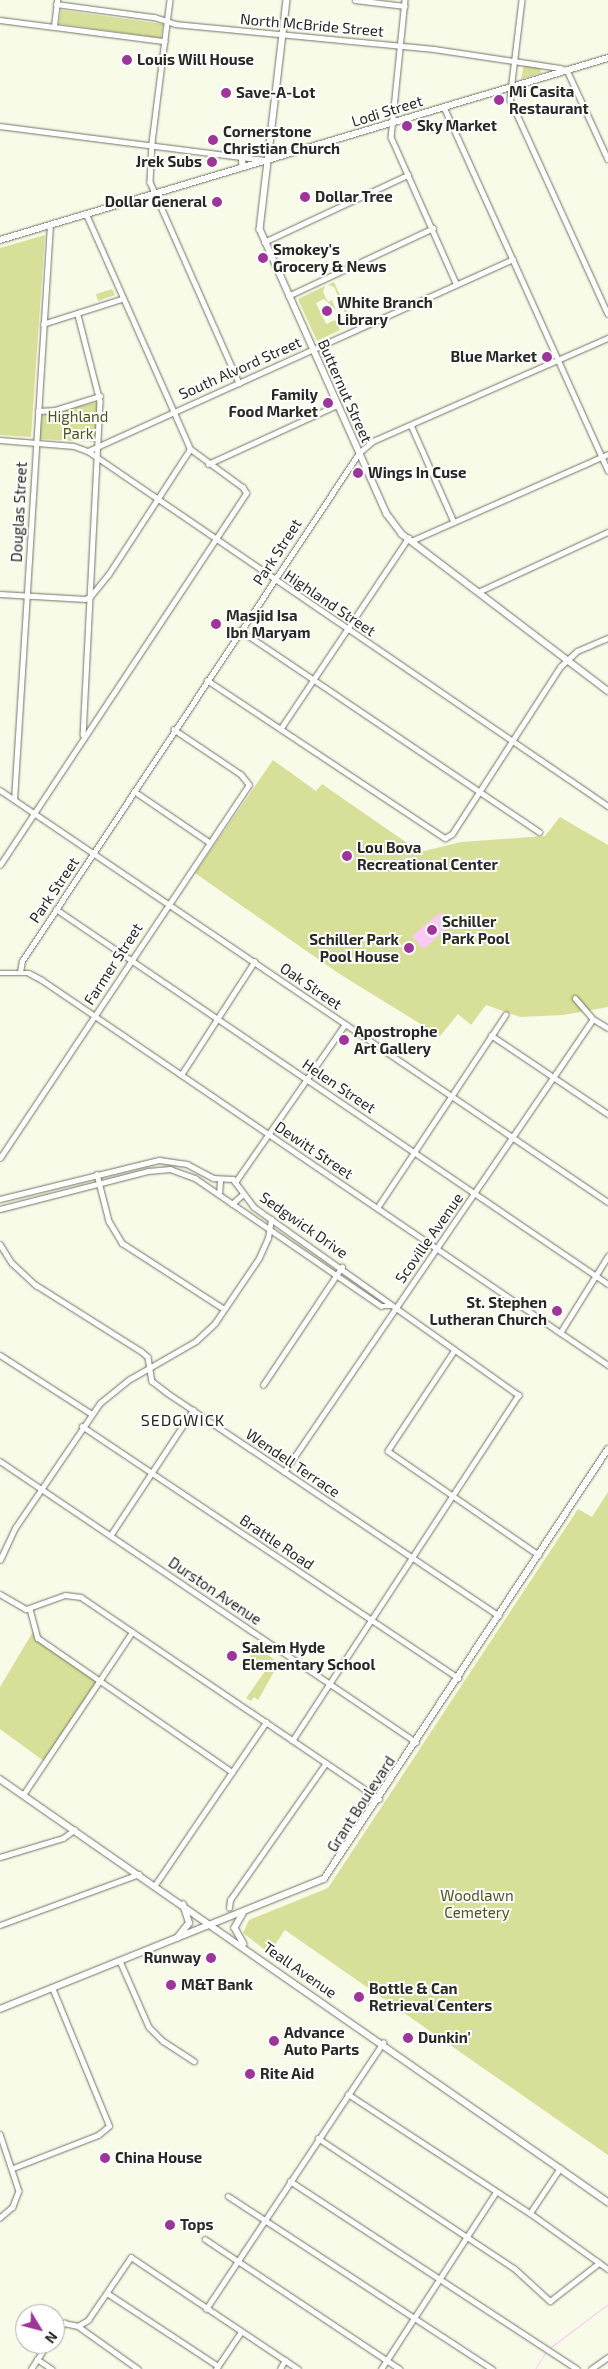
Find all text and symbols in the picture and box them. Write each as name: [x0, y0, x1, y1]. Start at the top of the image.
street label: North McBride Street: [239, 10, 385, 40]
place label: Louis Will House: [137, 51, 255, 69]
marker: Louis Will House: [121, 54, 133, 66]
place label: Mi Casita Restaurant: [509, 82, 589, 117]
place label: Save-A-Lot: [236, 84, 315, 102]
marker: Save-A-Lot: [220, 87, 232, 99]
street label: Lodi Street: [349, 92, 425, 130]
marker: Mi Casita Restaurant: [493, 94, 505, 106]
place label: Sky Market: [417, 117, 497, 135]
marker: Sky Market: [401, 120, 413, 132]
place label: Cornerstone Christian Church: [223, 122, 340, 157]
marker: Cornerstone Christian Church: [207, 134, 219, 146]
place label: Jrek Subs: [135, 153, 202, 171]
marker: Jrek Subs: [206, 156, 218, 168]
place label: Dollar Tree: [315, 188, 393, 206]
marker: Dollar Tree: [299, 191, 311, 203]
place label: Dollar General: [104, 193, 207, 211]
marker: Dollar General: [211, 196, 223, 208]
place label: Smokey's Grocery & News: [273, 240, 387, 275]
marker: Smokey's Grocery & News: [257, 252, 269, 264]
place label: White Branch Library: [337, 293, 433, 328]
marker: White Branch Library: [321, 305, 333, 317]
street label: South Alvord Street: [176, 333, 304, 403]
street label: Butternut Street: [314, 336, 376, 446]
place label: Blue Market: [450, 348, 537, 366]
marker: Blue Market: [541, 351, 553, 363]
place label: Family Food Market: [229, 385, 318, 420]
marker: Family Food Market: [322, 397, 334, 409]
park label: Highland Park: [48, 407, 108, 442]
street label: Douglas Street: [7, 461, 31, 563]
place label: Wings In Cuse: [368, 464, 466, 482]
marker: Wings In Cuse: [352, 467, 364, 479]
street label: Park Street: [249, 515, 305, 589]
street label: Highland Street: [281, 566, 379, 640]
place label: Masjid Isa Ibn Maryam: [226, 606, 310, 641]
marker: Masjid Isa Ibn Maryam: [210, 618, 222, 630]
place label: Lou Bova Recreational Center: [357, 838, 498, 873]
marker: Lou Bova Recreational Center: [341, 850, 353, 862]
street label: Park Street: [25, 854, 83, 926]
place label: Schiller Park Pool: [442, 912, 510, 947]
street label: Farmer Street: [80, 920, 146, 1008]
marker: Schiller Park Pool: [426, 924, 438, 936]
place label: Schiller Park Pool House: [309, 930, 399, 965]
marker: Schiller Park Pool House: [403, 942, 415, 954]
street label: Oak Street: [277, 959, 345, 1013]
place label: Apostrophe Art Gallery: [354, 1022, 437, 1057]
marker: Apostrophe Art Gallery: [338, 1034, 350, 1046]
street label: Helen Street: [299, 1055, 379, 1117]
street label: Dewitt Street: [271, 1117, 357, 1183]
street label: Sedgwick Drive: [256, 1188, 352, 1262]
street label: Scoville Avenue: [391, 1189, 467, 1287]
place label: St. Stephen Lutheran Church: [430, 1293, 547, 1328]
marker: St. Stephen Lutheran Church: [551, 1305, 563, 1317]
district label: SEDGWICK: [140, 1410, 226, 1430]
street label: Wendell Terrace: [242, 1425, 344, 1501]
street label: Brattle Road: [237, 1511, 317, 1573]
street label: Durston Avenue: [165, 1553, 265, 1629]
place label: Salem Hyde Elementary School: [242, 1638, 376, 1673]
marker: Salem Hyde Elementary School: [226, 1650, 238, 1662]
street label: Grant Boulevard: [323, 1753, 399, 1855]
park label: Woodlawn Cemetery: [440, 1886, 514, 1921]
street label: Teall Avenue: [260, 1938, 340, 2002]
place label: Runway: [144, 1949, 201, 1967]
marker: Runway: [205, 1952, 217, 1964]
place label: M&T Bank: [181, 1976, 253, 1994]
marker: M&T Bank: [165, 1979, 177, 1991]
place label: Bottle & Can Retrieval Centers: [369, 1979, 493, 2014]
marker: Bottle & Can Retrieval Centers: [353, 1991, 365, 2003]
place label: Advance Auto Parts: [284, 2023, 359, 2058]
place label: Dunkin': [418, 2029, 471, 2047]
marker: Dunkin': [402, 2032, 414, 2044]
marker: Advance Auto Parts: [268, 2035, 280, 2047]
place label: Rite Aid: [260, 2065, 315, 2083]
marker: Rite Aid: [244, 2068, 256, 2080]
place label: China House: [115, 2149, 202, 2167]
marker: China House: [99, 2152, 111, 2164]
place label: Tops: [180, 2216, 213, 2234]
marker: Tops: [164, 2219, 176, 2231]
north arrow: [15, 2304, 65, 2354]
text: N: [42, 2329, 61, 2347]

